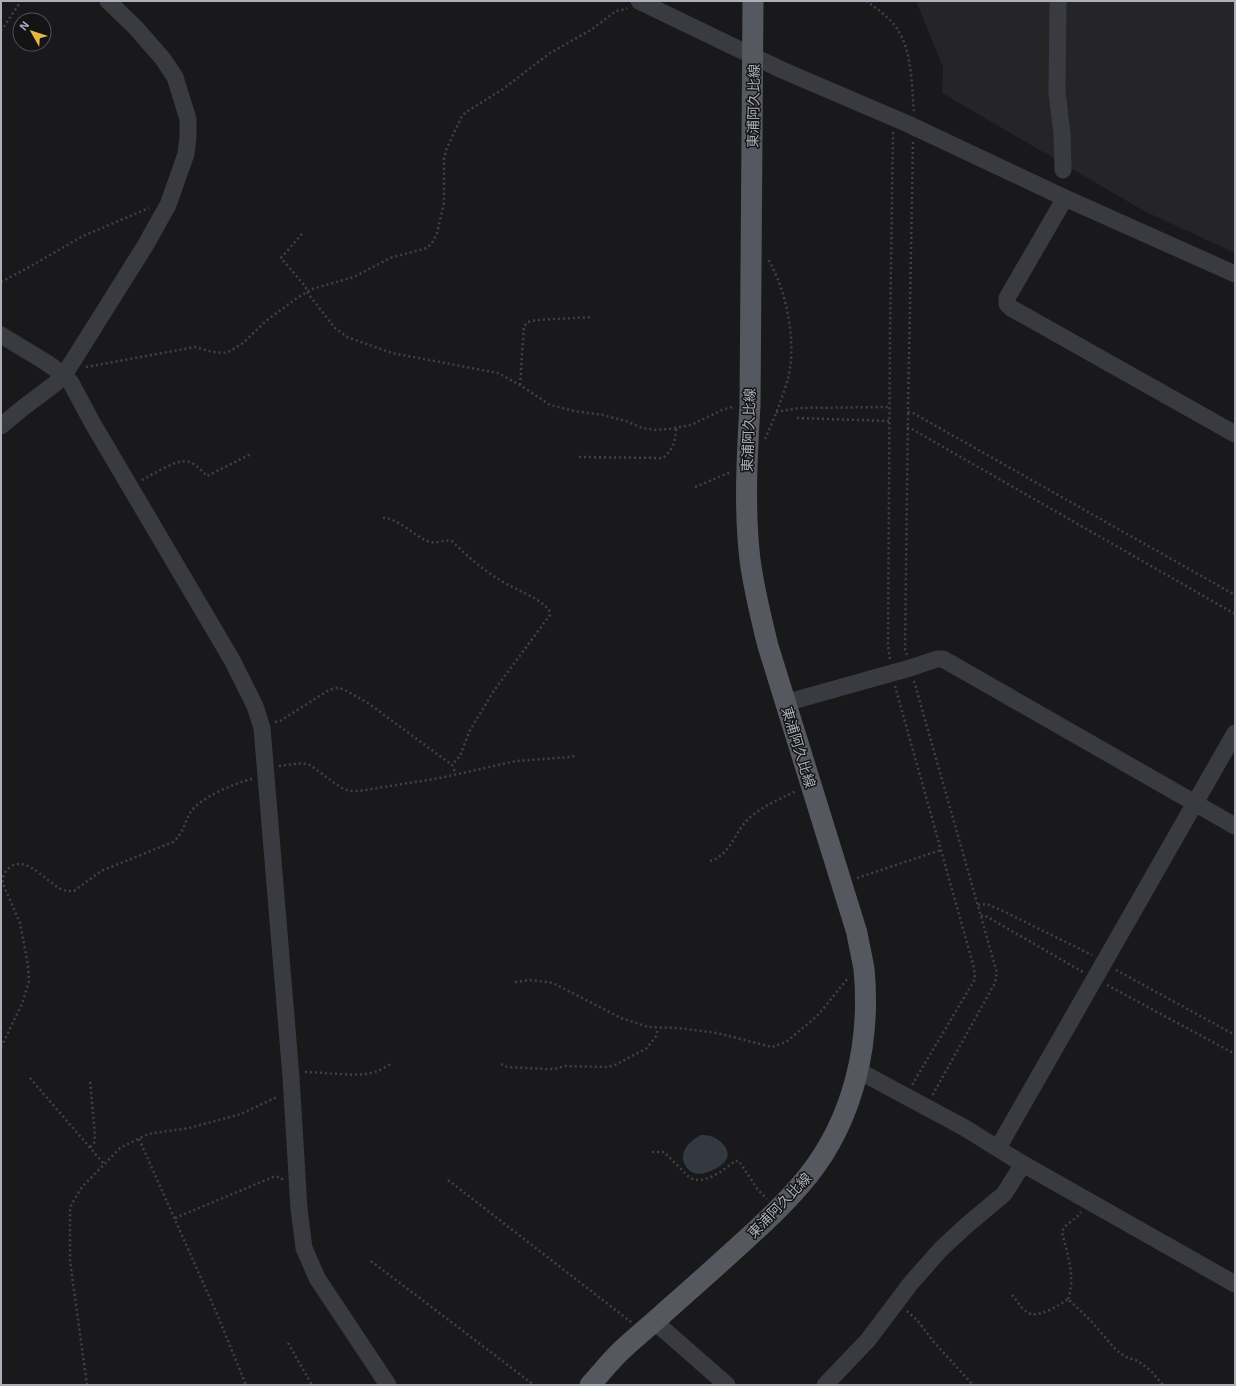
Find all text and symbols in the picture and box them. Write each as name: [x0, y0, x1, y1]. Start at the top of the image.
north arrow: [12, 12, 52, 52]
text: N: [16, 18, 31, 33]
street label: 東浦阿久比線: [744, 64, 762, 148]
street label: 東浦阿久比線: [738, 388, 758, 472]
street label: 東浦阿久比線: [779, 704, 819, 790]
street label: 東浦阿久比線: [744, 1169, 814, 1241]

